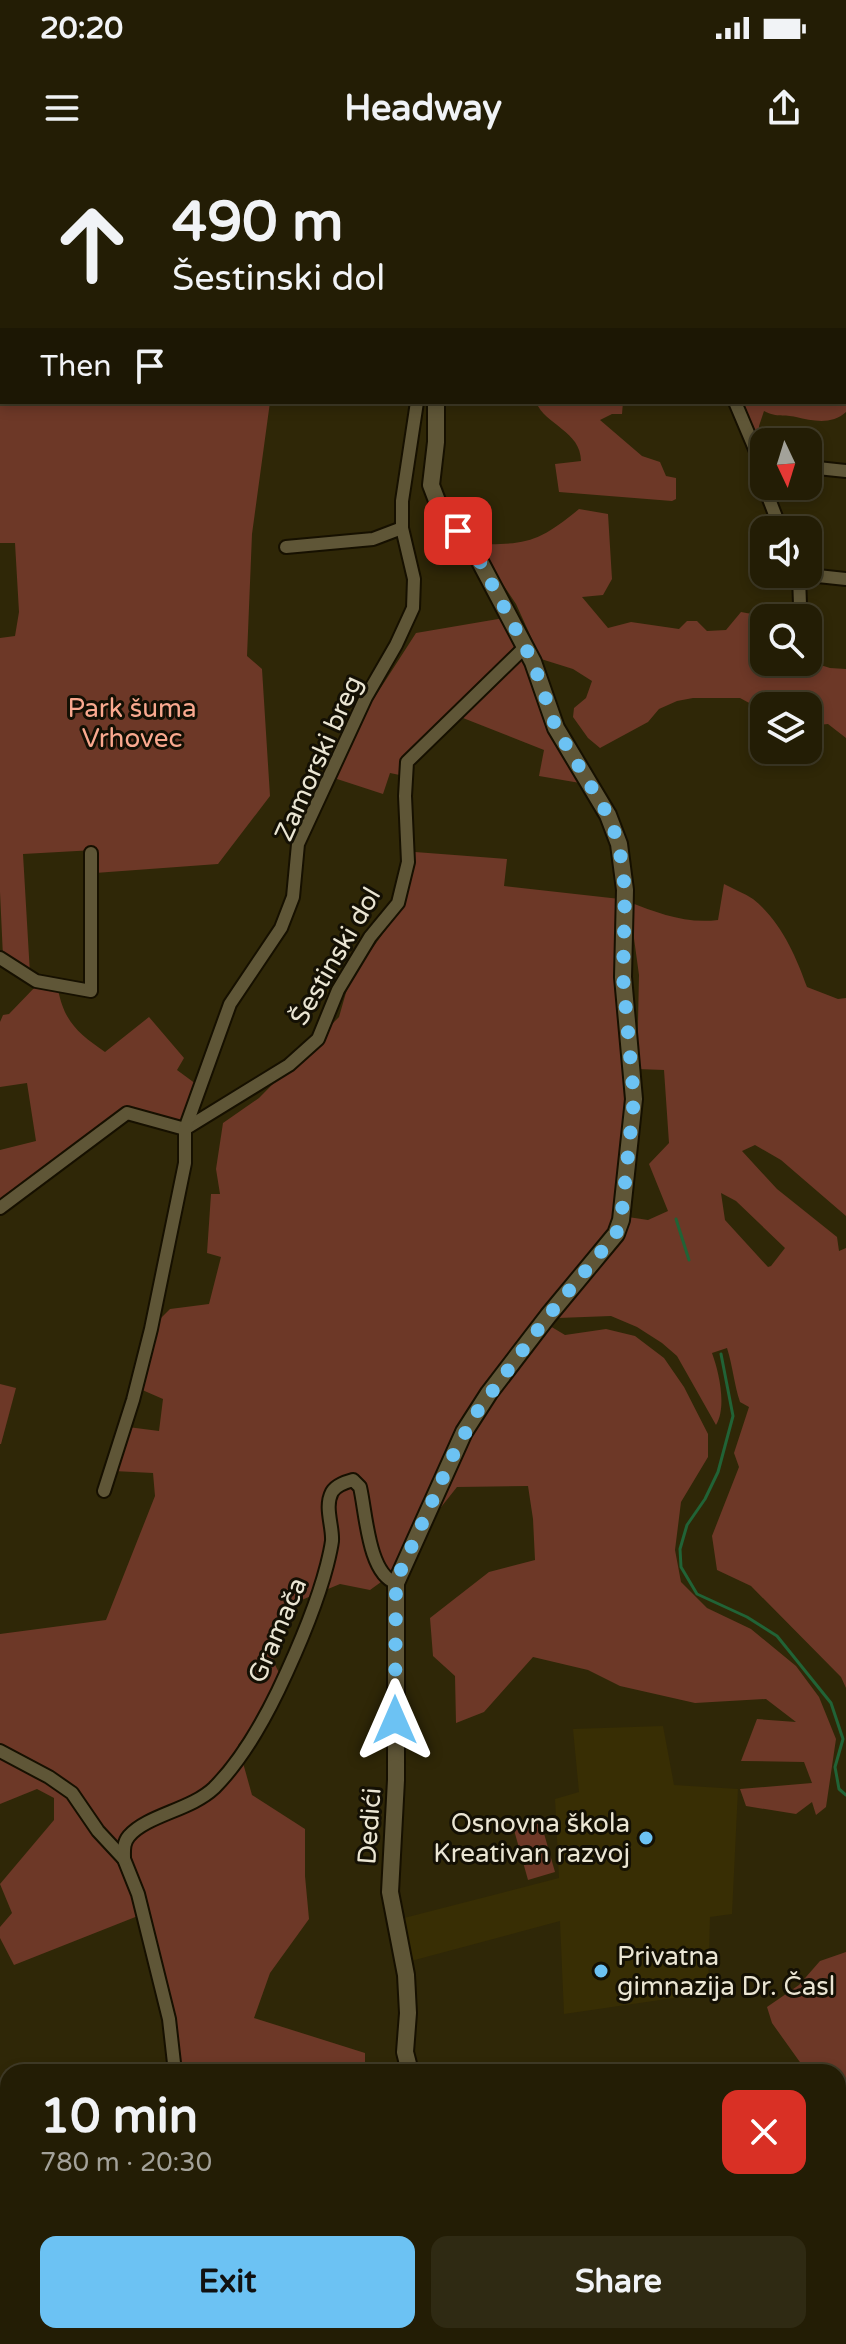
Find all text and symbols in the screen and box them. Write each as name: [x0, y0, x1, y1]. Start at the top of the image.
text: 20:20: [40, 10, 123, 47]
icon: menu: [40, 86, 84, 130]
icon: share: [762, 86, 806, 130]
text: Headway: [344, 87, 502, 130]
text: 490 m: [172, 189, 343, 256]
icon: ahead: [40, 192, 144, 296]
text: Šestinski dol: [172, 257, 385, 300]
icon: arrive: [128, 344, 172, 388]
text: Then: [40, 348, 112, 385]
north arrow: [750, 428, 822, 500]
map controls: [750, 428, 822, 764]
pin: [424, 497, 492, 565]
icon: arrive: [436, 509, 480, 553]
button: sound: [750, 516, 822, 588]
button: search: [750, 604, 822, 676]
street label: Zamorski breg: [268, 671, 369, 846]
button: layers: [750, 692, 822, 764]
park label: Park šuma Vrhovec: [67, 693, 197, 754]
street label: Šestinski dol: [284, 882, 387, 1031]
street label: Gramača: [241, 1573, 313, 1687]
position arrow: [353, 1678, 437, 1762]
street label: Dedići: [351, 1787, 388, 1866]
place label: Osnovna škola Kreativan razvoj: [433, 1808, 630, 1869]
marker: Osnovna škola Kreativan razvoj: [637, 1829, 655, 1847]
place label: Privatna gimnazija Dr. Časl: [617, 1941, 835, 2002]
marker: Privatna gimnazija Dr. Časl: [592, 1962, 610, 1980]
text: 10 min: [40, 2088, 198, 2146]
button: close: [722, 2090, 806, 2174]
text: 780 m · 20:30: [40, 2147, 212, 2178]
button: Exit: [40, 2236, 415, 2328]
button: Share: [431, 2236, 806, 2328]

